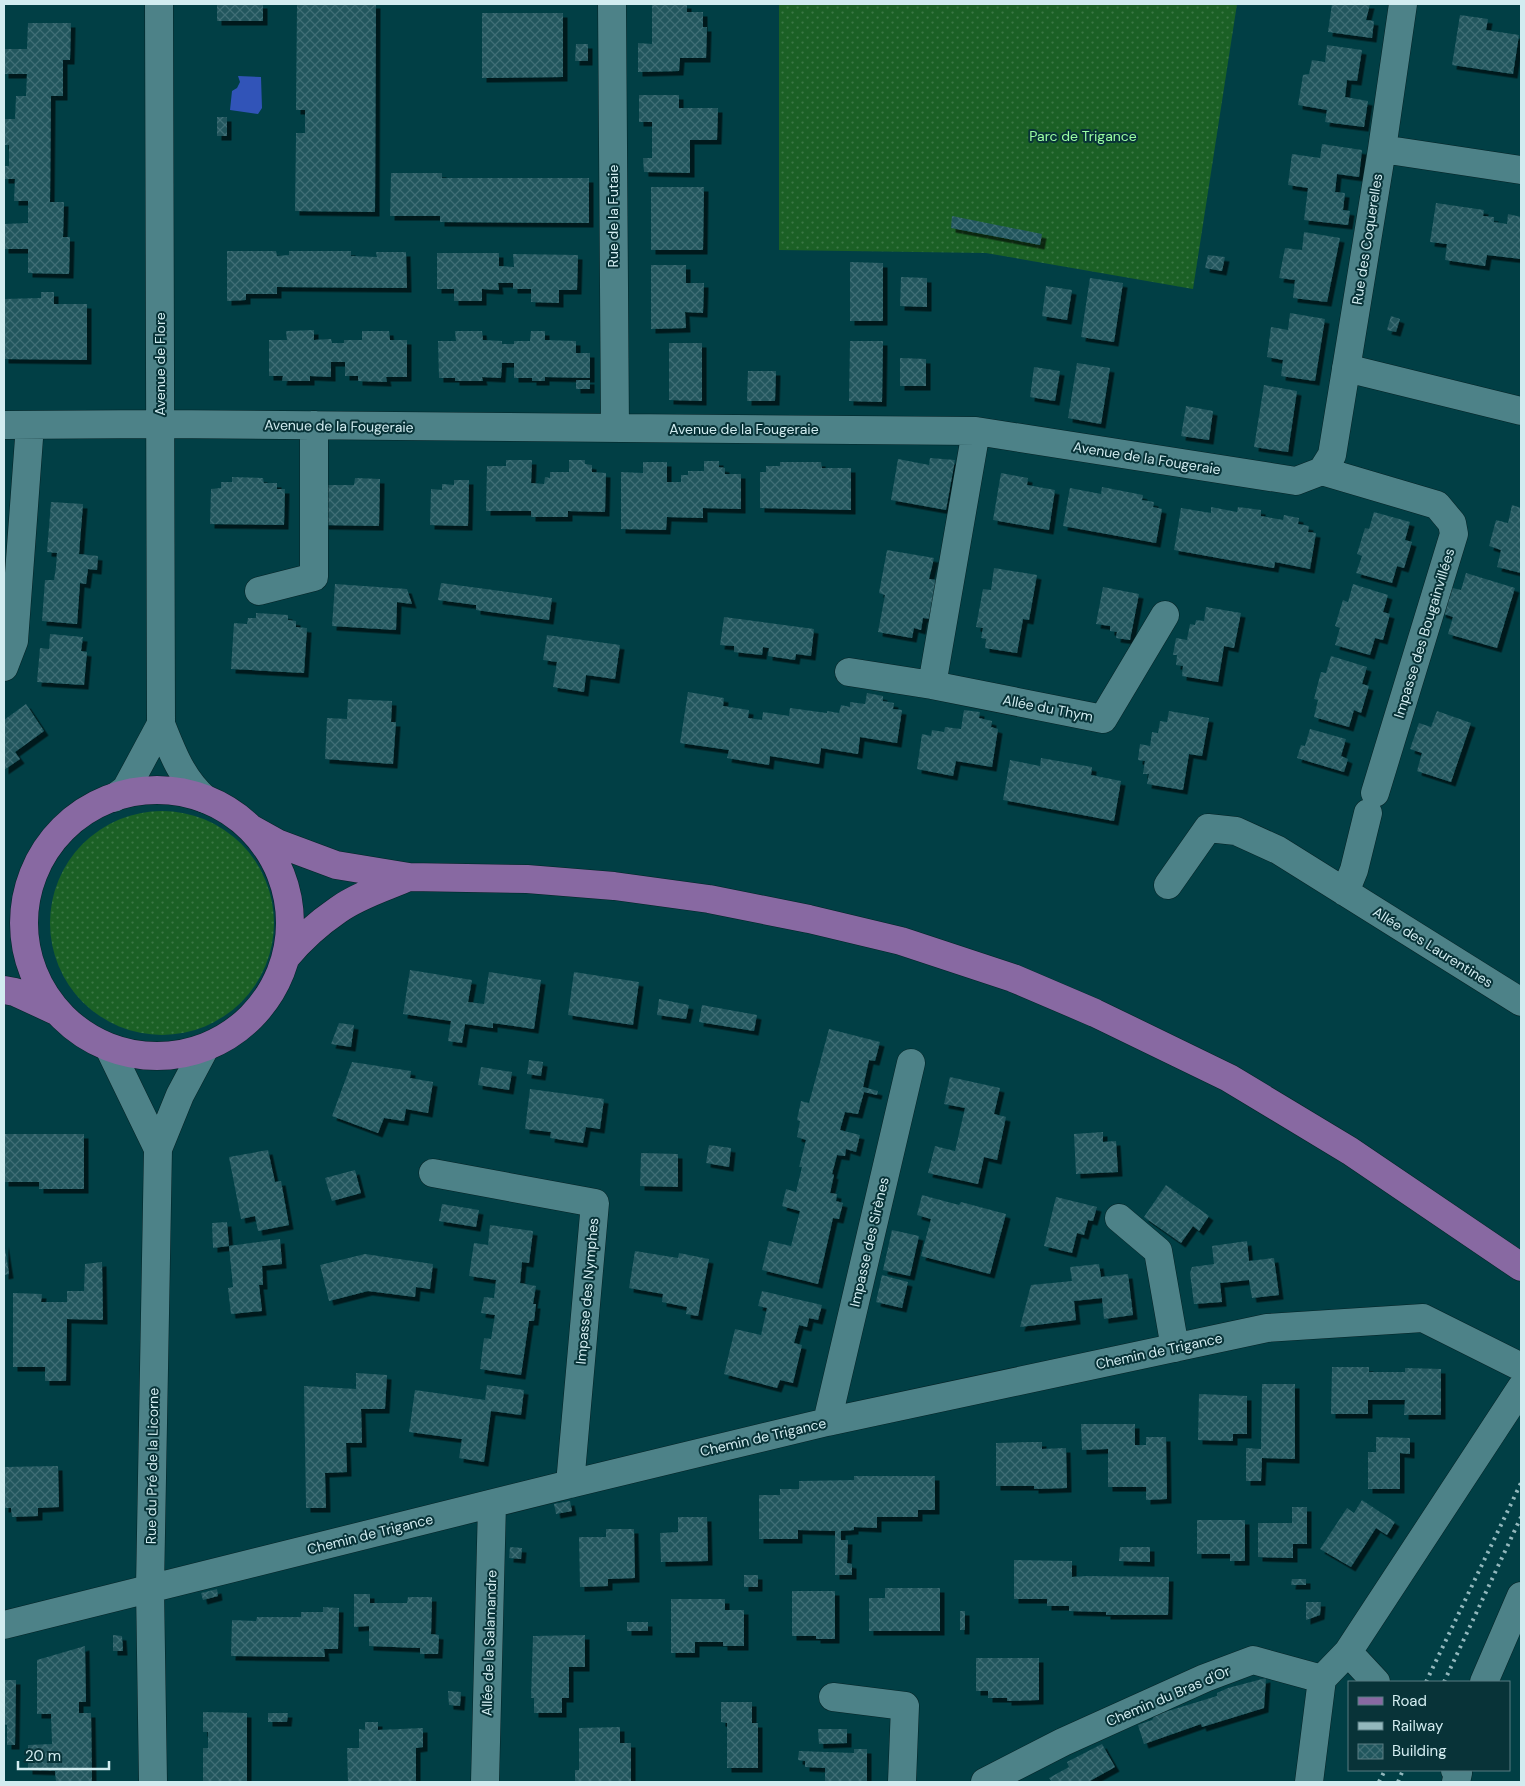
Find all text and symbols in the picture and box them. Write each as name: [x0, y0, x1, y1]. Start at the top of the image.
park label: Parc de Trigance: [1029, 127, 1137, 145]
street label: Rue de la Futaie: [604, 165, 622, 267]
street label: Rue des Coquerelles: [1348, 172, 1386, 306]
street label: Avenue de Flore: [151, 312, 169, 416]
street label: Avenue de la Fougeraie: [264, 416, 414, 436]
street label: Avenue de la Fougeraie: [669, 420, 819, 438]
street label: Avenue de la Fougeraie: [1072, 437, 1222, 479]
street label: Impasse des Bougainvillées: [1390, 546, 1458, 720]
street label: Allée du Thym: [1001, 690, 1095, 726]
street label: Allée des Laurentines: [1370, 903, 1496, 991]
street label: Impasse des Sirènes: [845, 1175, 893, 1309]
street label: Impasse des Nymphes: [572, 1217, 602, 1365]
street label: Chemin de Trigance: [1094, 1329, 1224, 1373]
street label: Rue du Pré de la Licorne: [142, 1388, 162, 1544]
street label: Chemin de Trigance: [698, 1414, 828, 1460]
street label: Chemin de Trigance: [305, 1510, 435, 1558]
street label: Allée de la Salamandre: [477, 1570, 501, 1716]
street label: Chemin du Bras d'Or: [1103, 1662, 1233, 1730]
legend: [1348, 1681, 1510, 1771]
text: Road: [1392, 1691, 1427, 1711]
text: Railway: [1392, 1716, 1444, 1736]
scale bar: [18, 1738, 109, 1770]
text: Building: [1392, 1741, 1447, 1761]
text: 20 m: [25, 1746, 61, 1766]

